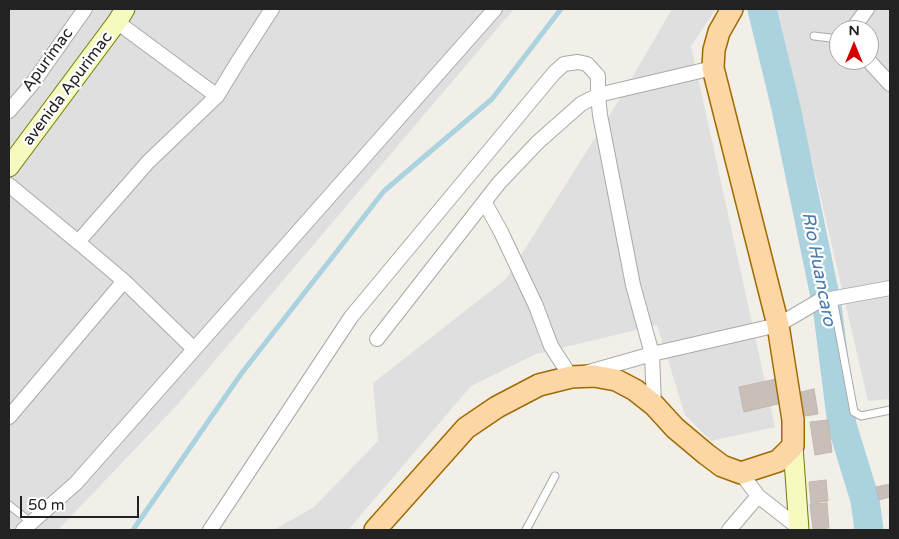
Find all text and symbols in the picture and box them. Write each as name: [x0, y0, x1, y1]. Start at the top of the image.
north arrow: [829, 20, 879, 70]
text: N: [848, 22, 860, 39]
street label: Apurímac: [18, 24, 78, 96]
street label: avenida Apurimac: [19, 28, 117, 150]
water label: Río Huancaro: [796, 210, 840, 328]
scale bar: [22, 486, 141, 518]
text: 50 m: [28, 496, 65, 514]

